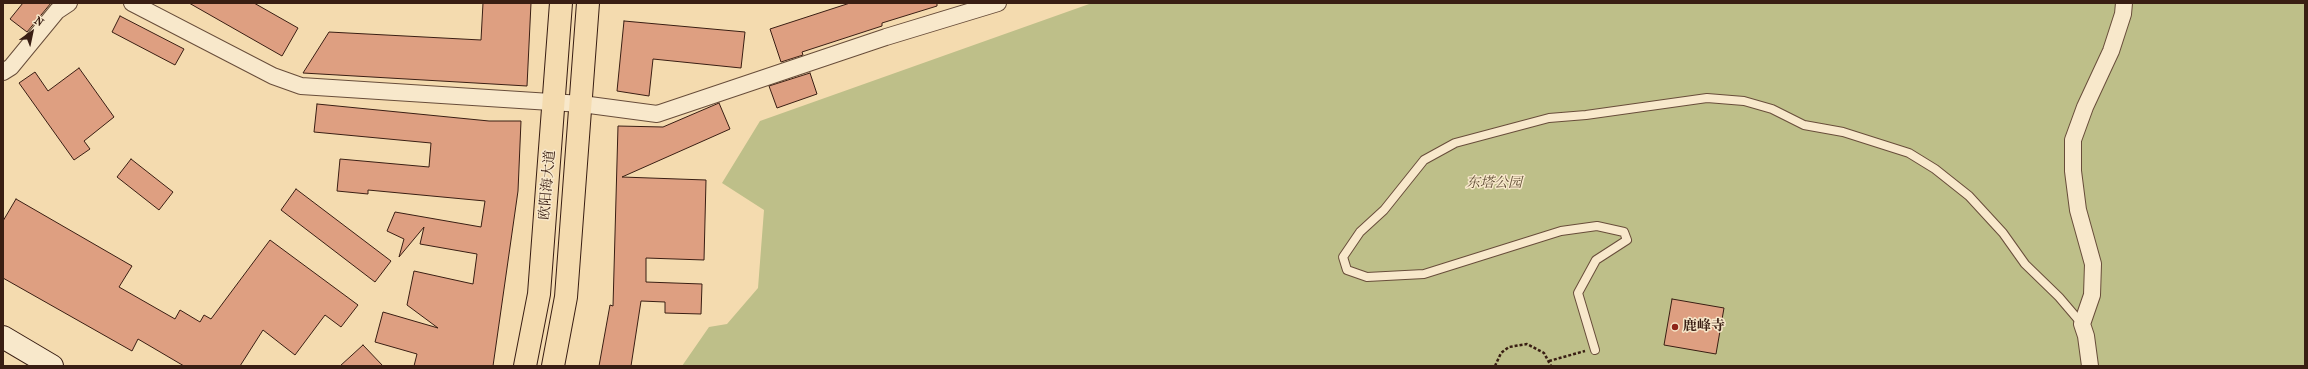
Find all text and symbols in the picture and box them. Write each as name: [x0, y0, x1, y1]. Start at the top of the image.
north arrow: [12, 12, 52, 52]
text: N: [32, 14, 46, 29]
street label: 欧阳海大道: [537, 149, 559, 221]
park label: 东塔公园: [1466, 176, 1522, 192]
place label: 鹿峰寺: [1683, 319, 1725, 335]
marker: 鹿峰寺: [1670, 322, 1680, 332]

